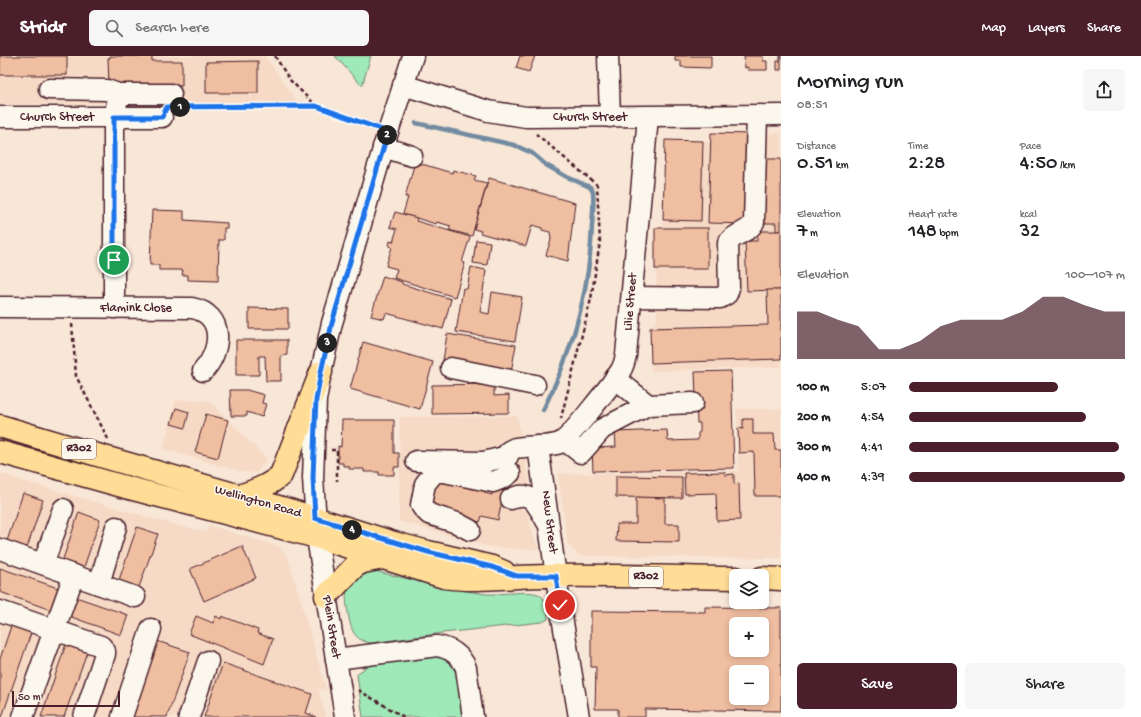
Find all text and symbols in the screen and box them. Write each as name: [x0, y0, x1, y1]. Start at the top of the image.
search box: [89, 10, 369, 46]
text: Stridr: [20, 17, 65, 40]
icon: search: [103, 17, 125, 39]
text: Search here: [135, 19, 209, 37]
text: Map: [982, 20, 1006, 37]
text: Layers: [1028, 20, 1065, 37]
text: Share: [1087, 20, 1121, 37]
button: share: [1083, 69, 1125, 111]
text: Morning run: [797, 70, 903, 96]
pin: 1: [170, 97, 190, 117]
text: 08:51: [797, 98, 828, 113]
text: 1: [178, 101, 182, 113]
street label: Church Street: [20, 110, 96, 125]
street label: Church Street: [553, 110, 629, 125]
pin: 2: [377, 125, 397, 145]
text: 2: [384, 129, 390, 141]
text: Distance: [797, 141, 836, 153]
text: Time: [908, 141, 928, 153]
text: Pace: [1020, 141, 1041, 153]
text: 0.51: [797, 153, 833, 176]
text: 2:28: [908, 153, 945, 176]
text: 4:50: [1020, 153, 1057, 176]
text: km: [833, 160, 849, 172]
text: /km: [1057, 160, 1075, 172]
text: Elevation: [797, 209, 841, 221]
text: Heart rate: [908, 209, 958, 221]
text: kcal: [1020, 209, 1037, 221]
text: 7: [797, 221, 807, 244]
text: 148: [908, 221, 937, 244]
text: 32: [1020, 221, 1040, 244]
text: m: [807, 228, 818, 240]
text: bpm: [937, 228, 958, 240]
pin: [97, 243, 131, 277]
icon: arrive: [103, 249, 125, 271]
text: Elevation: [797, 268, 849, 283]
text: 100–107 m: [1065, 268, 1125, 283]
street label: Lilie Street: [621, 271, 641, 331]
street label: Flamink Close: [99, 301, 172, 316]
pin: 3: [317, 333, 337, 353]
text: 3: [324, 337, 330, 349]
text: 100 m: [797, 380, 829, 395]
text: 5:07: [861, 380, 886, 395]
text: 200 m: [797, 410, 830, 425]
text: 4:54: [861, 410, 884, 425]
road number: R302: [62, 439, 96, 459]
text: 300 m: [797, 440, 831, 455]
text: 4:41: [861, 440, 883, 455]
text: 400 m: [797, 470, 830, 485]
text: 4:39: [861, 470, 885, 485]
street label: Wellington Road: [213, 482, 304, 522]
street label: New Street: [538, 490, 560, 556]
pin: 4: [342, 520, 362, 540]
text: 4: [349, 524, 355, 536]
road number: R302: [629, 567, 663, 587]
map controls: [729, 569, 769, 705]
button: layers: [729, 569, 769, 609]
pin: [543, 588, 577, 622]
street label: Plein Street: [318, 593, 344, 661]
icon: check: [549, 594, 571, 616]
button: +: [729, 617, 769, 657]
button: Save: [797, 663, 957, 709]
button: Share: [965, 663, 1125, 709]
button: −: [729, 665, 769, 705]
scale bar: [12, 689, 120, 708]
text: 50 m: [18, 692, 40, 704]

